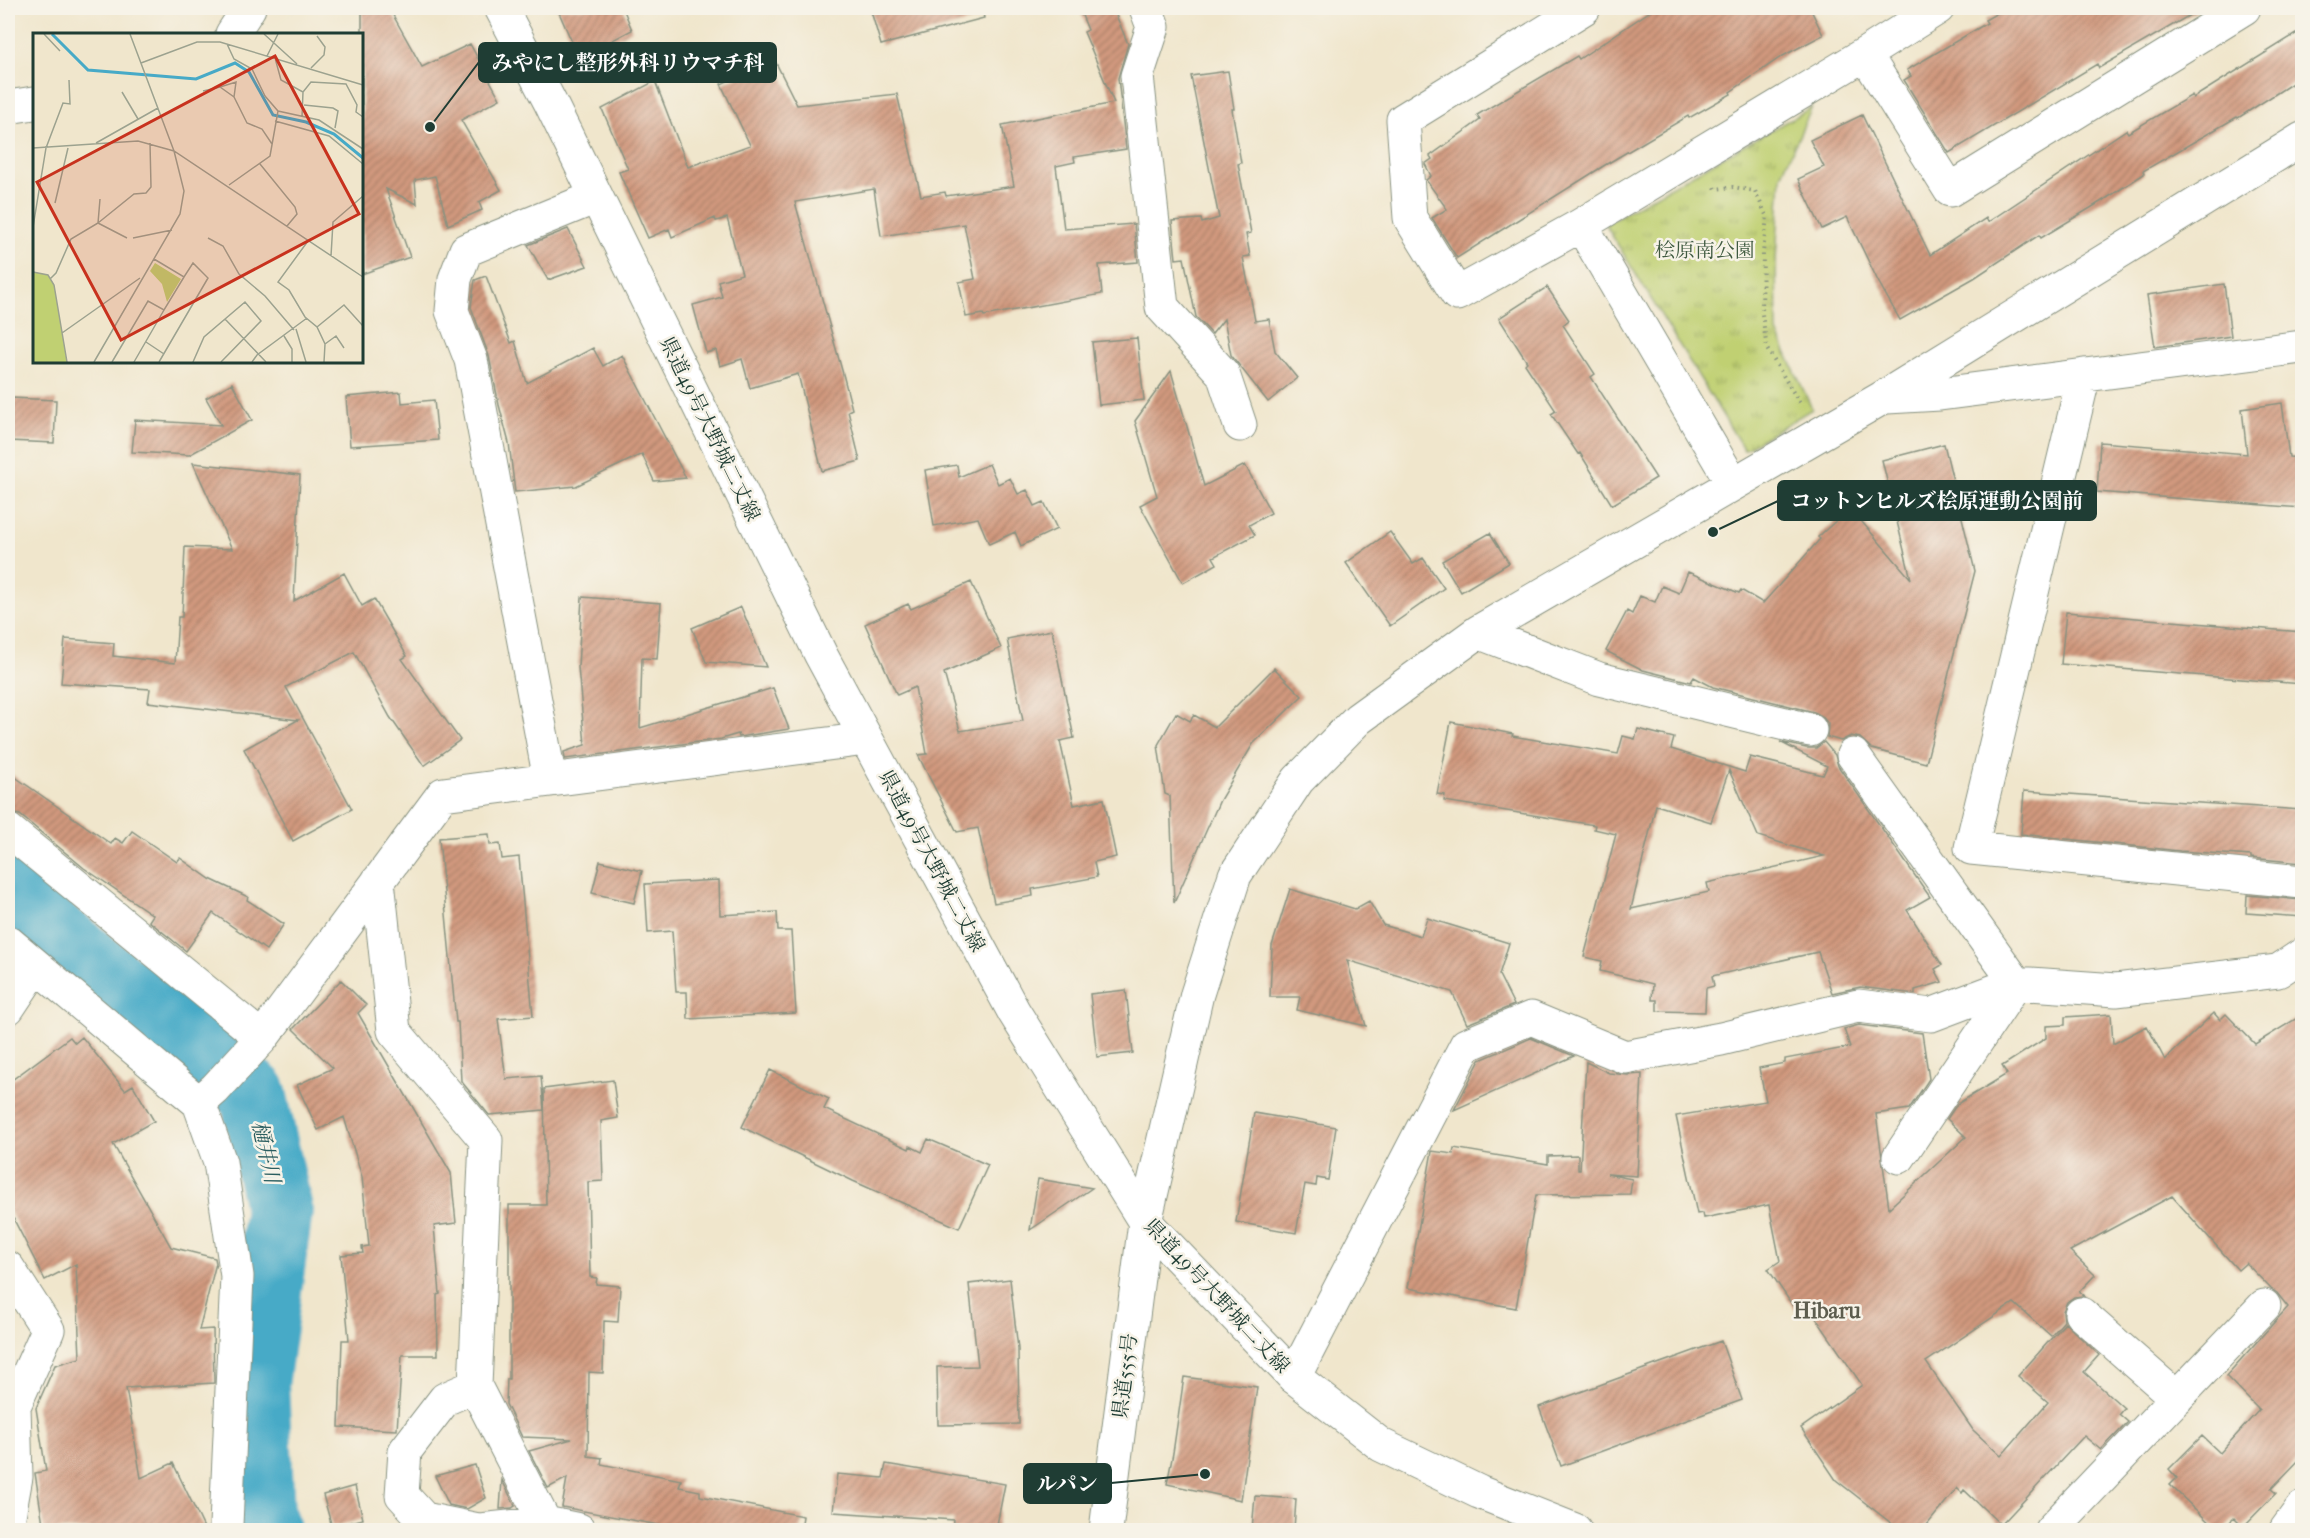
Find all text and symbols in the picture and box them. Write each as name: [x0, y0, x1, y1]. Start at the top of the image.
inset map: [33, 33, 363, 363]
callout: みやにし整形外科リウマチ科: [479, 43, 776, 82]
text: みやにし整形外科リウマチ科: [492, 51, 765, 75]
park label: 桧原南公園: [1655, 239, 1755, 262]
street label: 県道49号大野城二丈線: [655, 333, 765, 525]
callout: コットンヒルズ桧原運動公園前: [1778, 481, 2096, 520]
text: コットンヒルズ桧原運動公園前: [1791, 489, 2083, 513]
street label: 県道49号大野城二丈線: [874, 766, 990, 956]
water label: 樋井川: [247, 1119, 285, 1187]
street label: 県道49号大野城二丈線: [1140, 1214, 1294, 1378]
district label: Hibaru: [1793, 1298, 1861, 1324]
street label: 県道555号: [1108, 1332, 1142, 1420]
callout: ルパン: [1024, 1464, 1111, 1503]
text: ルパン: [1036, 1472, 1098, 1496]

